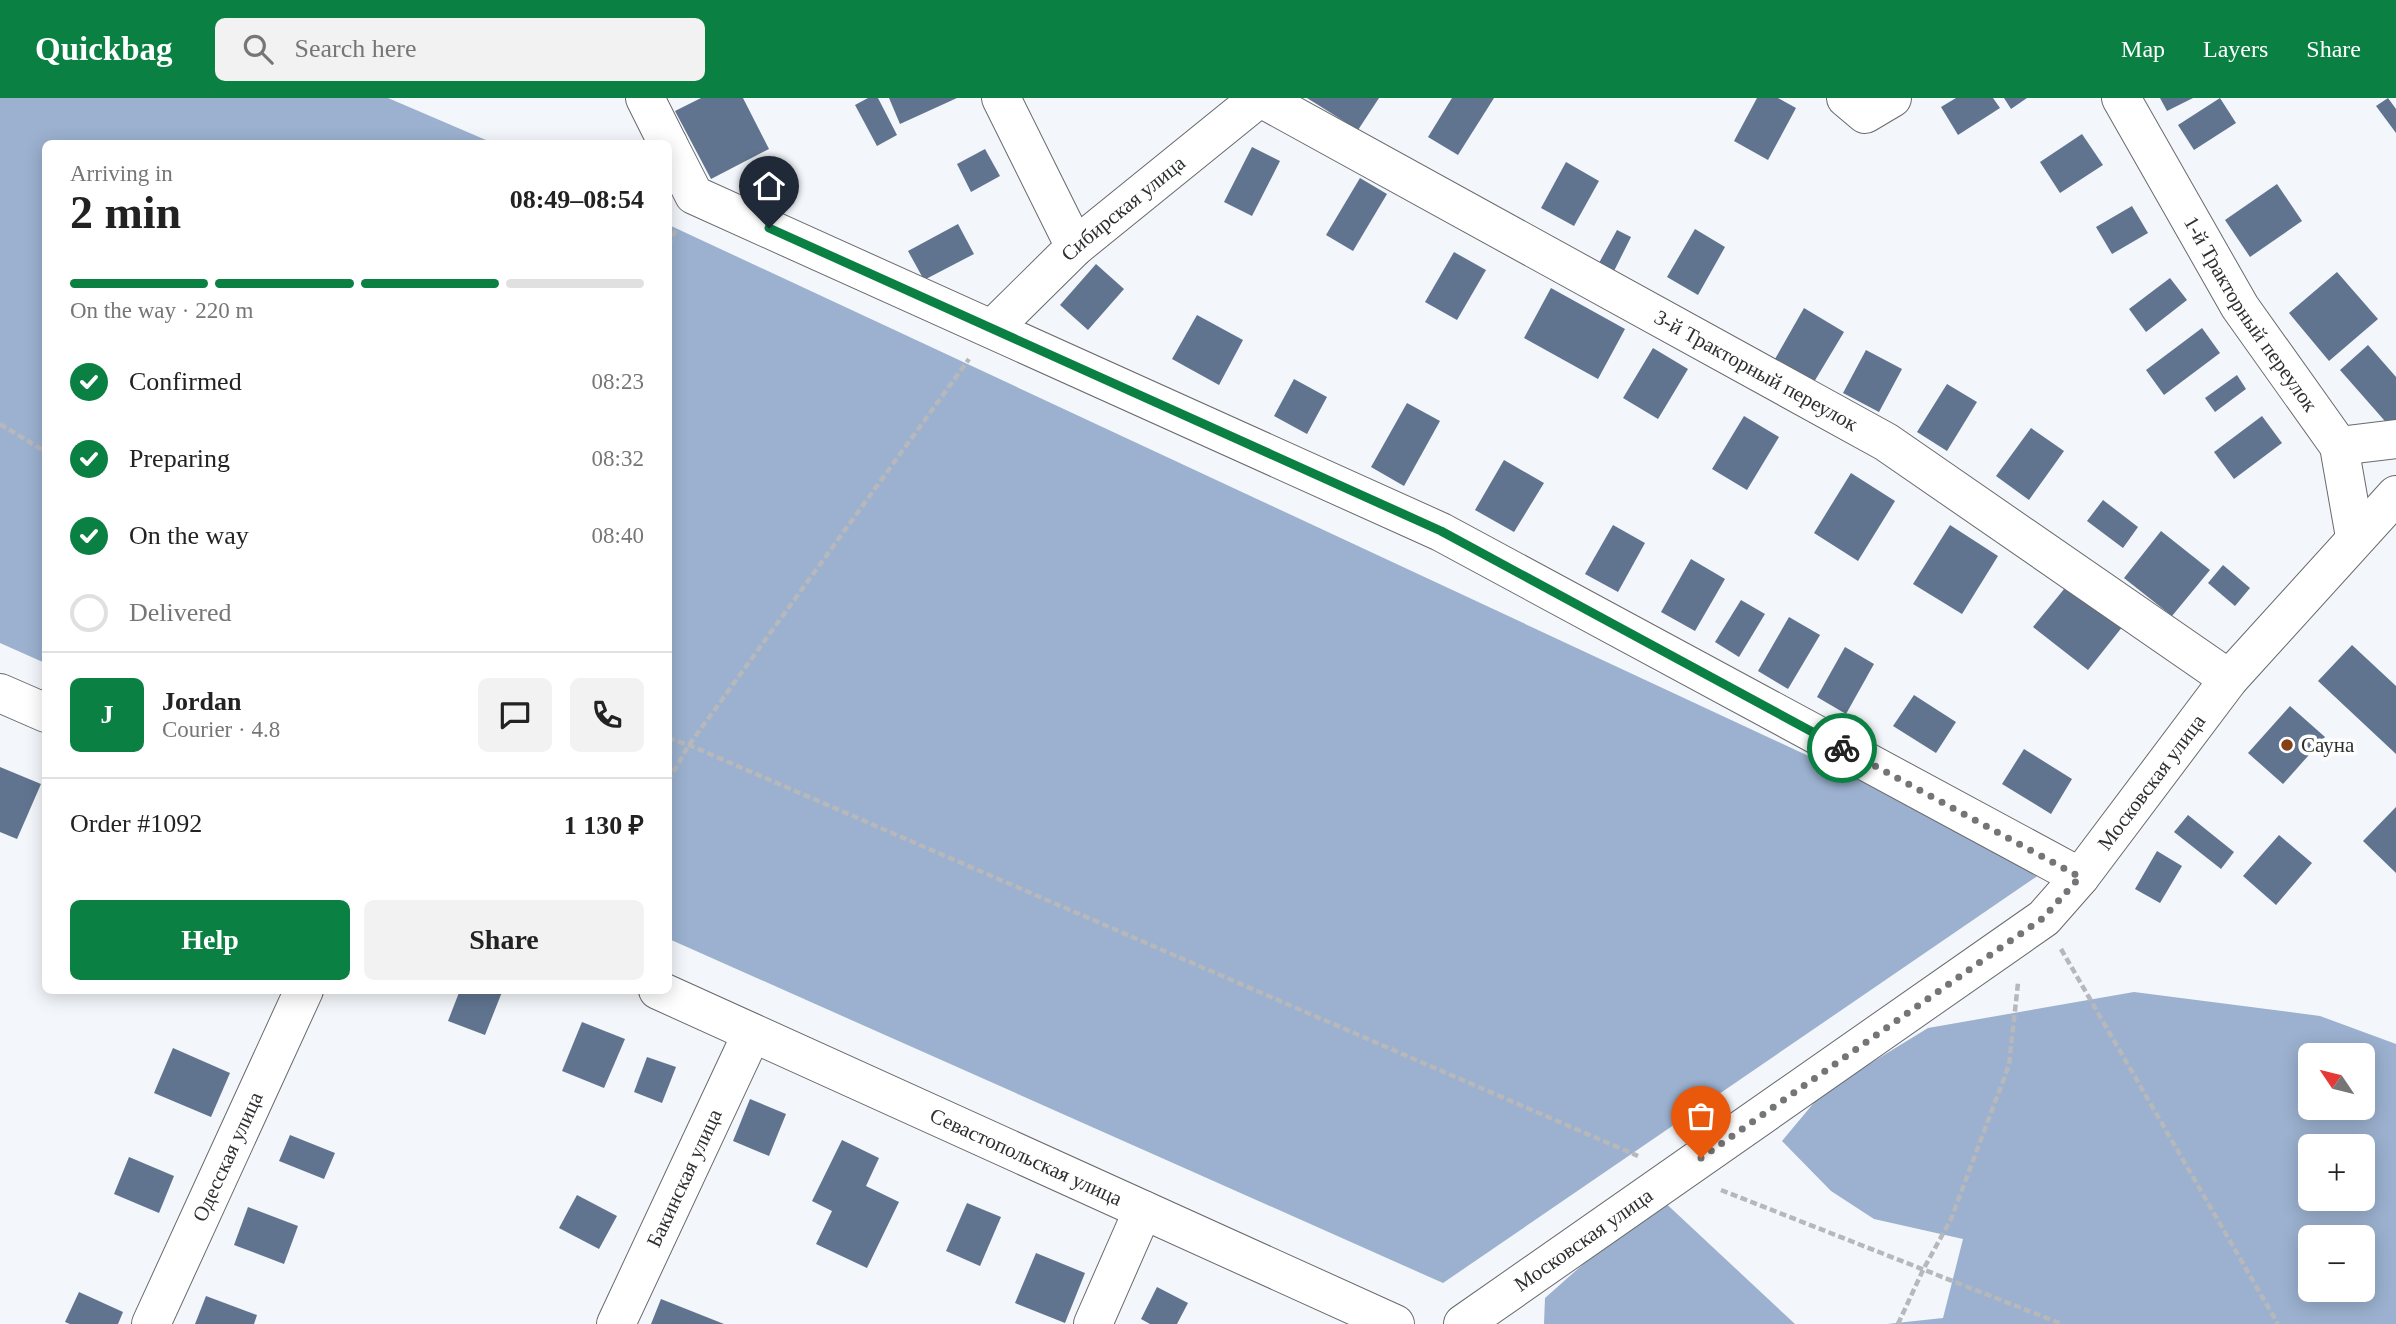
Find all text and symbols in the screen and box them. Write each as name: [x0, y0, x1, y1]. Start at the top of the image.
search box: [215, 18, 705, 81]
icon: search: [239, 30, 277, 68]
text: Quickbag: [35, 31, 173, 67]
text: Search here: [295, 34, 417, 63]
text: Map: [2121, 36, 2165, 62]
text: Layers: [2203, 36, 2268, 62]
text: Share: [2306, 36, 2361, 62]
street label: Сибирская улица: [1056, 150, 1191, 266]
pin: [739, 156, 799, 228]
text: Arriving in: [70, 161, 173, 186]
icon: home: [750, 167, 788, 205]
text: 08:49–08:54: [510, 185, 644, 214]
text: 2 min: [70, 187, 181, 238]
street label: 1-й Тракторный переулок: [2179, 212, 2323, 417]
text: On the way · 220 m: [70, 298, 253, 323]
street label: 3-й Тракторный переулок: [1650, 305, 1862, 436]
icon: check: [70, 363, 108, 401]
text: Confirmed: [129, 367, 242, 396]
text: 08:23: [592, 369, 644, 394]
icon: check: [70, 440, 108, 478]
text: Preparing: [129, 444, 230, 473]
text: 08:32: [592, 446, 644, 471]
icon: check: [70, 517, 108, 555]
text: On the way: [129, 521, 249, 550]
text: 08:40: [592, 523, 644, 548]
text: Delivered: [129, 598, 232, 627]
button: chat: [478, 678, 552, 752]
button: phone: [570, 678, 644, 752]
text: Jordan: [162, 687, 241, 716]
text: J: [101, 700, 114, 729]
street label: Московская улица: [2093, 709, 2210, 855]
courier: [1807, 713, 1877, 783]
text: Courier · 4.8: [162, 717, 280, 742]
icon: bike: [1823, 729, 1861, 767]
place label: Сауна: [2301, 733, 2355, 757]
marker: Сауна: [2279, 737, 2295, 753]
text: Order #1092: [70, 809, 202, 838]
text: 1 130 ₽: [564, 811, 644, 840]
button: Help: [70, 900, 350, 980]
button: Share: [364, 900, 644, 980]
north arrow: [2298, 1043, 2375, 1120]
map controls: [2298, 1043, 2375, 1302]
pin: [1671, 1086, 1731, 1158]
street label: Одесская улица: [188, 1087, 268, 1225]
icon: bag: [1682, 1097, 1720, 1135]
street label: Севастопольская улица: [926, 1103, 1126, 1211]
street label: Бакинская улица: [642, 1105, 727, 1251]
button: +: [2298, 1134, 2375, 1211]
street label: Московская улица: [1510, 1183, 1658, 1296]
button: −: [2298, 1225, 2375, 1302]

